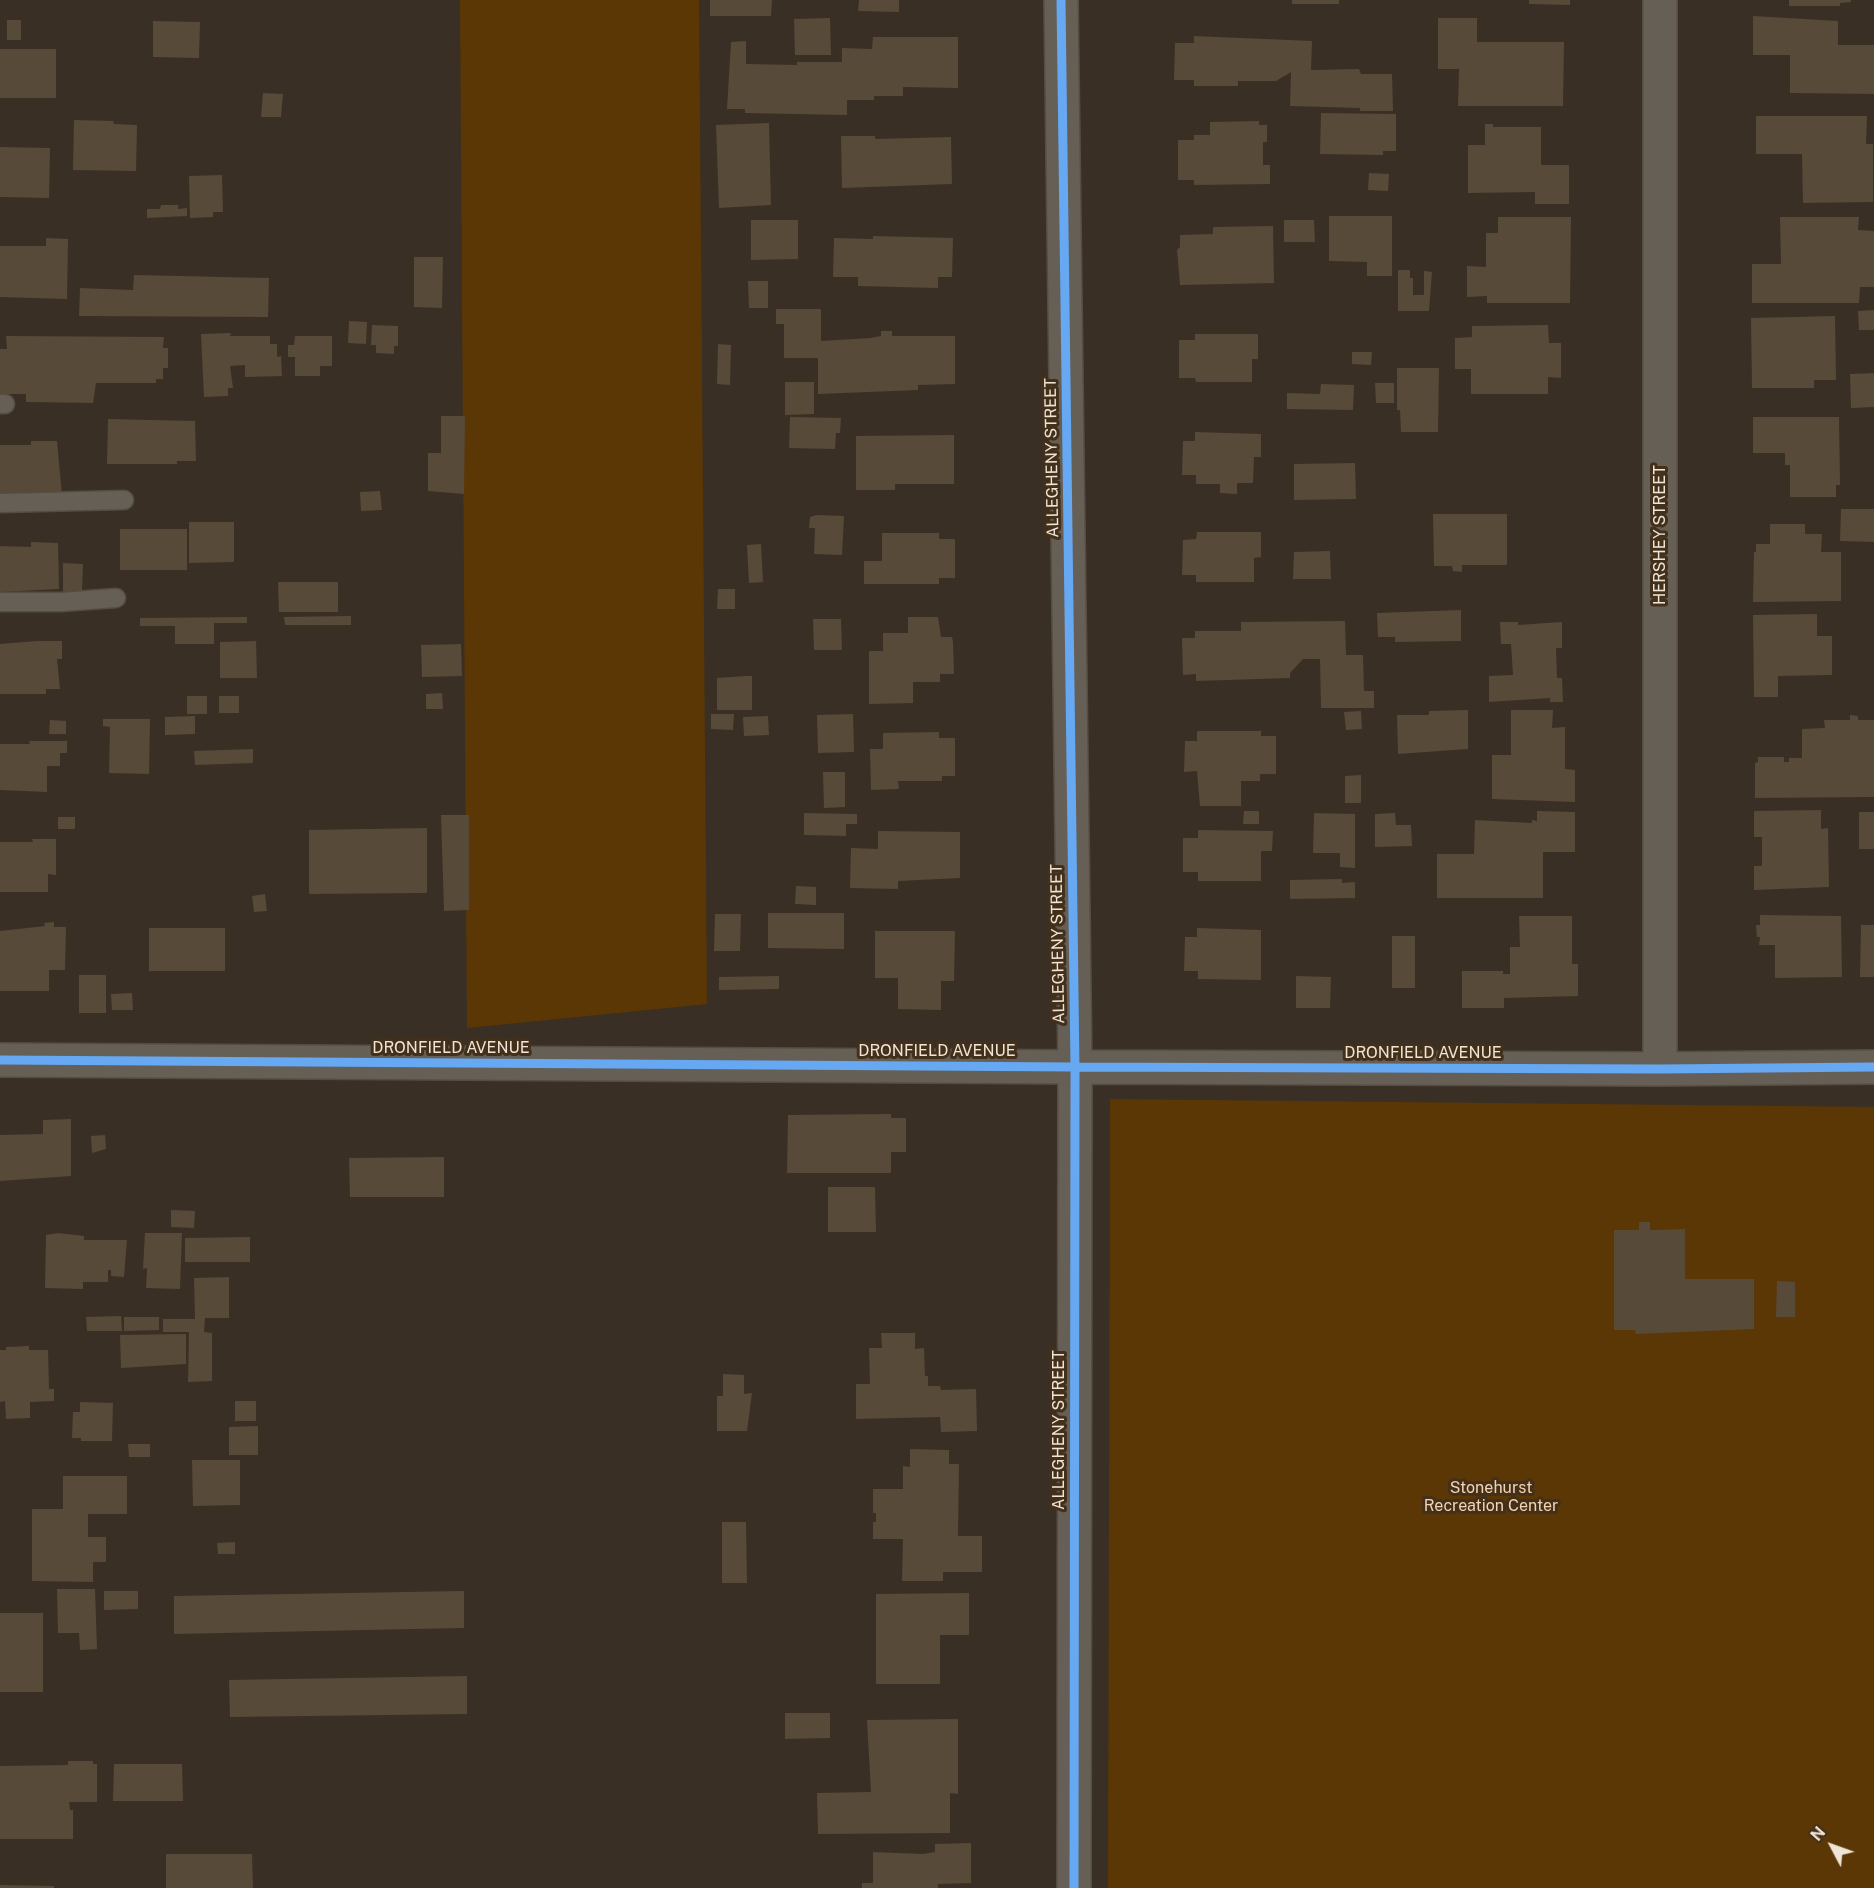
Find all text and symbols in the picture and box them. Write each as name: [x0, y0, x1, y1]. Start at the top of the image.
street label: ALLEGHENY STREET: [1041, 378, 1063, 538]
street label: HERSHEY STREET: [1650, 465, 1670, 605]
street label: ALLEGHENY STREET: [1047, 864, 1069, 1024]
street label: DRONFIELD AVENUE: [372, 1038, 530, 1058]
street label: DRONFIELD AVENUE: [858, 1041, 1016, 1061]
street label: DRONFIELD AVENUE: [1344, 1043, 1502, 1063]
street label: ALLEGHENY STREET: [1049, 1350, 1069, 1510]
park label: Stonehurst Recreation Center: [1424, 1478, 1558, 1516]
north arrow: [1802, 1816, 1862, 1876]
text: N: [1807, 1823, 1829, 1845]

